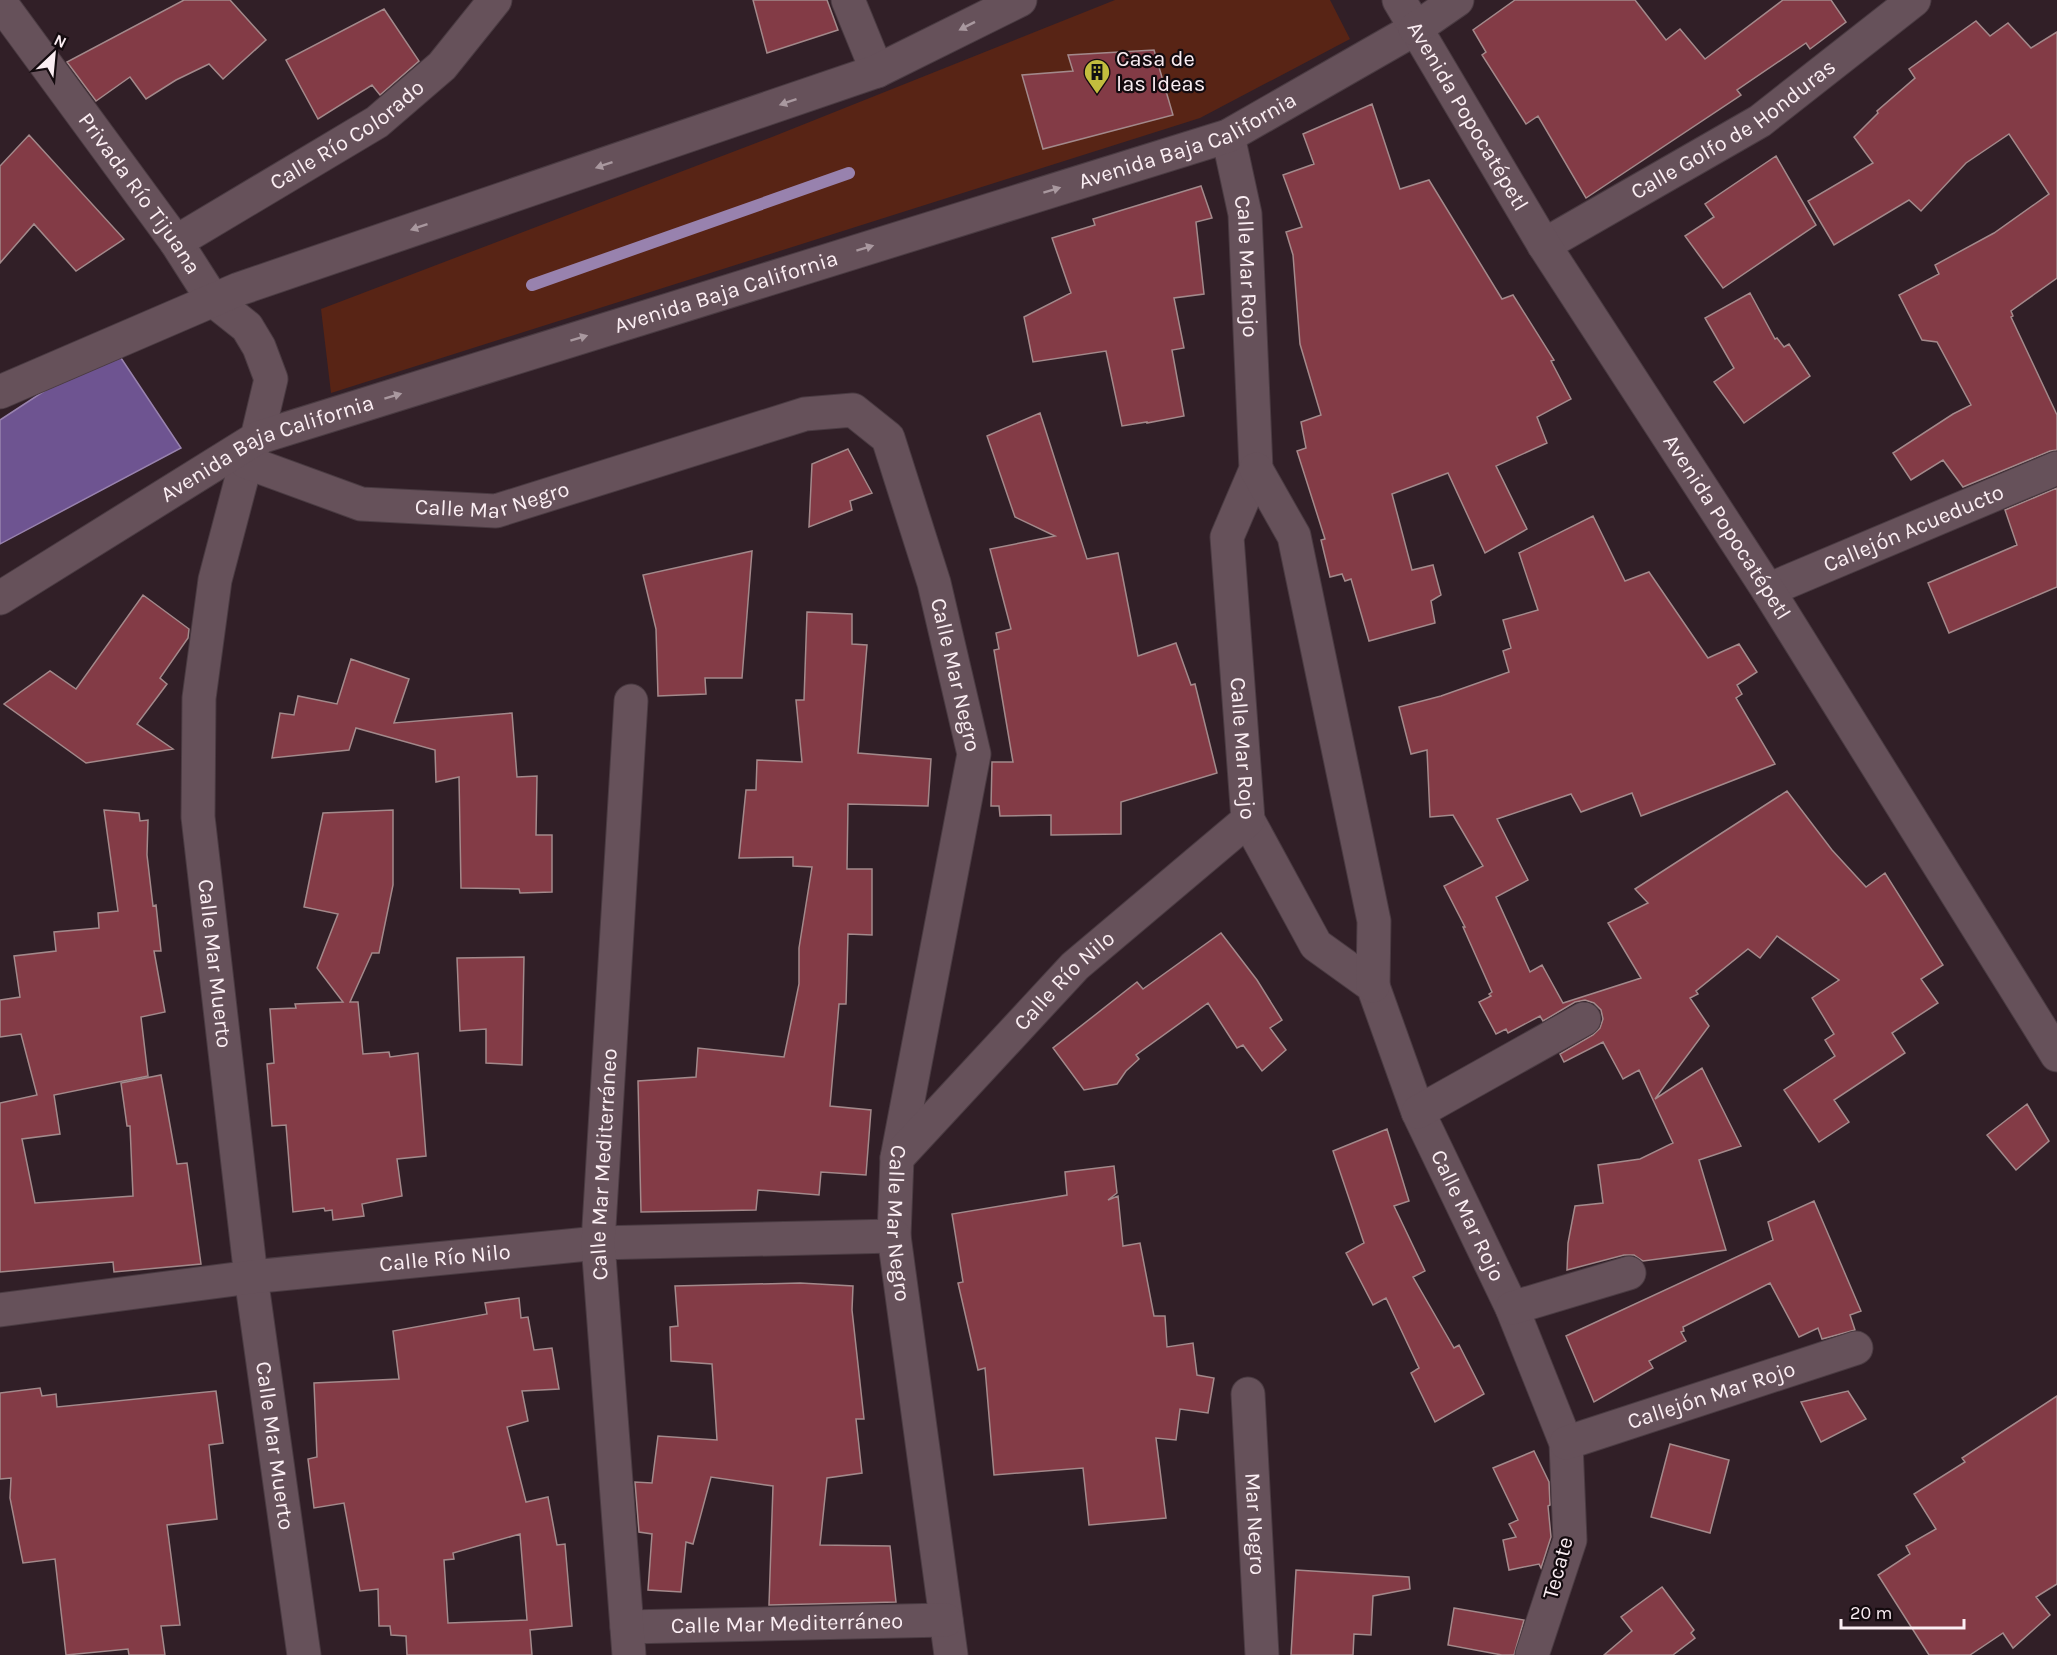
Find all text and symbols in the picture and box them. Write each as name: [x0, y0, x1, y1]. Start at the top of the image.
street label: Avenida Popocatépetl: [1402, 17, 1534, 216]
one-way arrow: [959, 21, 976, 31]
north arrow: [24, 24, 84, 84]
text: N: [51, 30, 70, 52]
place label: Casa de las Ideas: [1116, 46, 1205, 97]
street label: Calle Golfo de Honduras: [1626, 54, 1841, 205]
building icon: Casa de las Ideas: [1082, 57, 1112, 95]
street label: Calle Río Colorado: [265, 74, 430, 196]
street label: Avenida Baja California: [1075, 87, 1301, 195]
one-way arrow: [779, 97, 797, 107]
street label: Privada Río Tijuana: [73, 108, 206, 279]
one-way arrow: [595, 160, 613, 170]
one-way arrow: [1043, 185, 1061, 195]
street label: Calle Mar Rojo: [1228, 192, 1263, 338]
one-way arrow: [410, 223, 428, 233]
one-way arrow: [856, 243, 874, 253]
street label: Avenida Baja California: [611, 245, 841, 339]
one-way arrow: [570, 333, 588, 342]
street label: Avenida Baja California: [156, 389, 377, 508]
one-way arrow: [384, 390, 402, 400]
street label: Avenida Popocatépetl: [1658, 430, 1796, 625]
street label: Calle Mar Negro: [414, 476, 572, 524]
street label: Callejón Acueducto: [1819, 479, 2008, 578]
street label: Calle Mar Negro: [925, 595, 986, 754]
street label: Calle Mar Rojo: [1224, 676, 1261, 821]
street label: Calle Mar Muerto: [192, 878, 238, 1050]
street label: Calle Río Nilo: [1009, 925, 1120, 1036]
street label: Calle Mar Mediterráneo: [585, 1048, 623, 1281]
street label: Calle Mar Negro: [881, 1143, 916, 1303]
street label: Calle Mar Rojo: [1425, 1146, 1510, 1286]
street label: Calle Río Nilo: [378, 1239, 512, 1277]
street label: Callejón Mar Rojo: [1624, 1356, 1799, 1435]
street label: Calle Mar Muerto: [250, 1360, 299, 1532]
street label: Mar Negro: [1239, 1472, 1271, 1576]
street label: Tecate: [1537, 1534, 1579, 1602]
scale bar: [1841, 1592, 1964, 1630]
text: 20 m: [1850, 1602, 1892, 1624]
street label: Calle Mar Mediterráneo: [671, 1608, 903, 1639]

